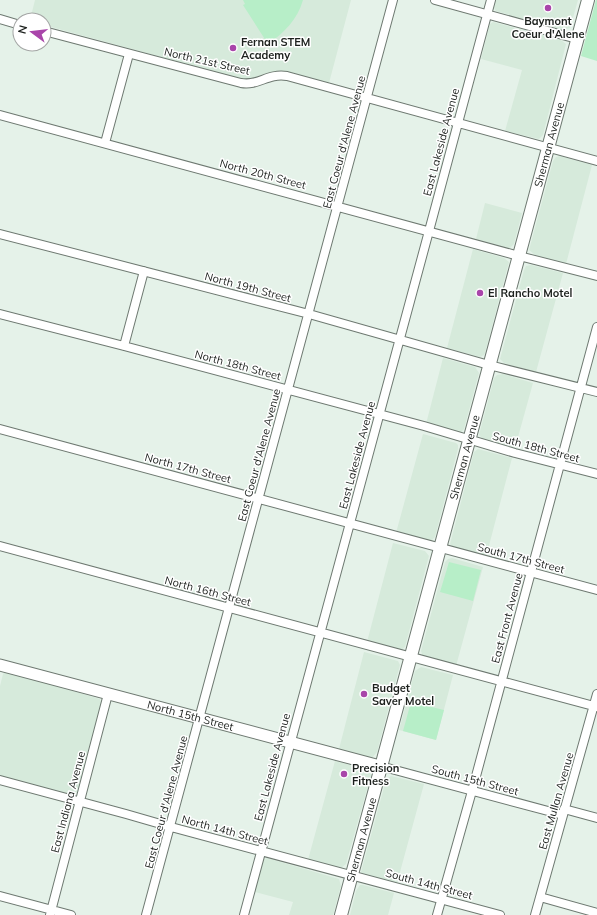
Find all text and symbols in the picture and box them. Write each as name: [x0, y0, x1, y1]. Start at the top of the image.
marker: Baymont Coeur d'Alene: [543, 3, 553, 13]
north arrow: [12, 12, 52, 52]
place label: Baymont Coeur d'Alene: [512, 14, 584, 41]
text: N: [15, 24, 30, 35]
place label: Fernan STEM Academy: [241, 35, 310, 62]
marker: Fernan STEM Academy: [228, 43, 238, 53]
street label: North 21st Street: [163, 44, 251, 78]
street label: East Coeur d'Alene Avenue: [320, 74, 369, 210]
street label: East Lakeside Avenue: [420, 87, 462, 197]
street label: Sherman Avenue: [531, 101, 567, 189]
street label: North 20th Street: [218, 156, 308, 192]
street label: North 19th Street: [203, 269, 293, 305]
place label: El Rancho Motel: [488, 286, 572, 300]
marker: El Rancho Motel: [475, 288, 485, 298]
street label: North 18th Street: [193, 347, 283, 383]
street label: East Coeur d'Alene Avenue: [235, 387, 284, 523]
street label: East Lakeside Avenue: [336, 400, 378, 510]
street label: Sherman Avenue: [446, 413, 483, 501]
street label: South 18th Street: [491, 429, 581, 465]
street label: North 17th Street: [143, 450, 233, 486]
street label: South 17th Street: [476, 540, 566, 576]
street label: East Front Avenue: [488, 571, 526, 665]
street label: North 16th Street: [163, 573, 253, 609]
place label: Budget Saver Motel: [372, 681, 434, 708]
marker: Budget Saver Motel: [359, 689, 369, 699]
street label: North 15th Street: [146, 697, 235, 734]
street label: East Lakeside Avenue: [251, 712, 293, 822]
street label: East Coeur d'Alene Avenue: [142, 734, 191, 870]
street label: East Indiana Avenue: [48, 750, 88, 854]
street label: East Mullan Avenue: [535, 751, 577, 851]
place label: Precision Fitness: [352, 761, 399, 788]
street label: South 15th Street: [430, 762, 520, 798]
marker: Precision Fitness: [339, 769, 349, 779]
street label: Sherman Avenue: [343, 796, 379, 884]
street label: North 14th Street: [180, 812, 270, 848]
street label: South 14th Street: [384, 866, 474, 902]

